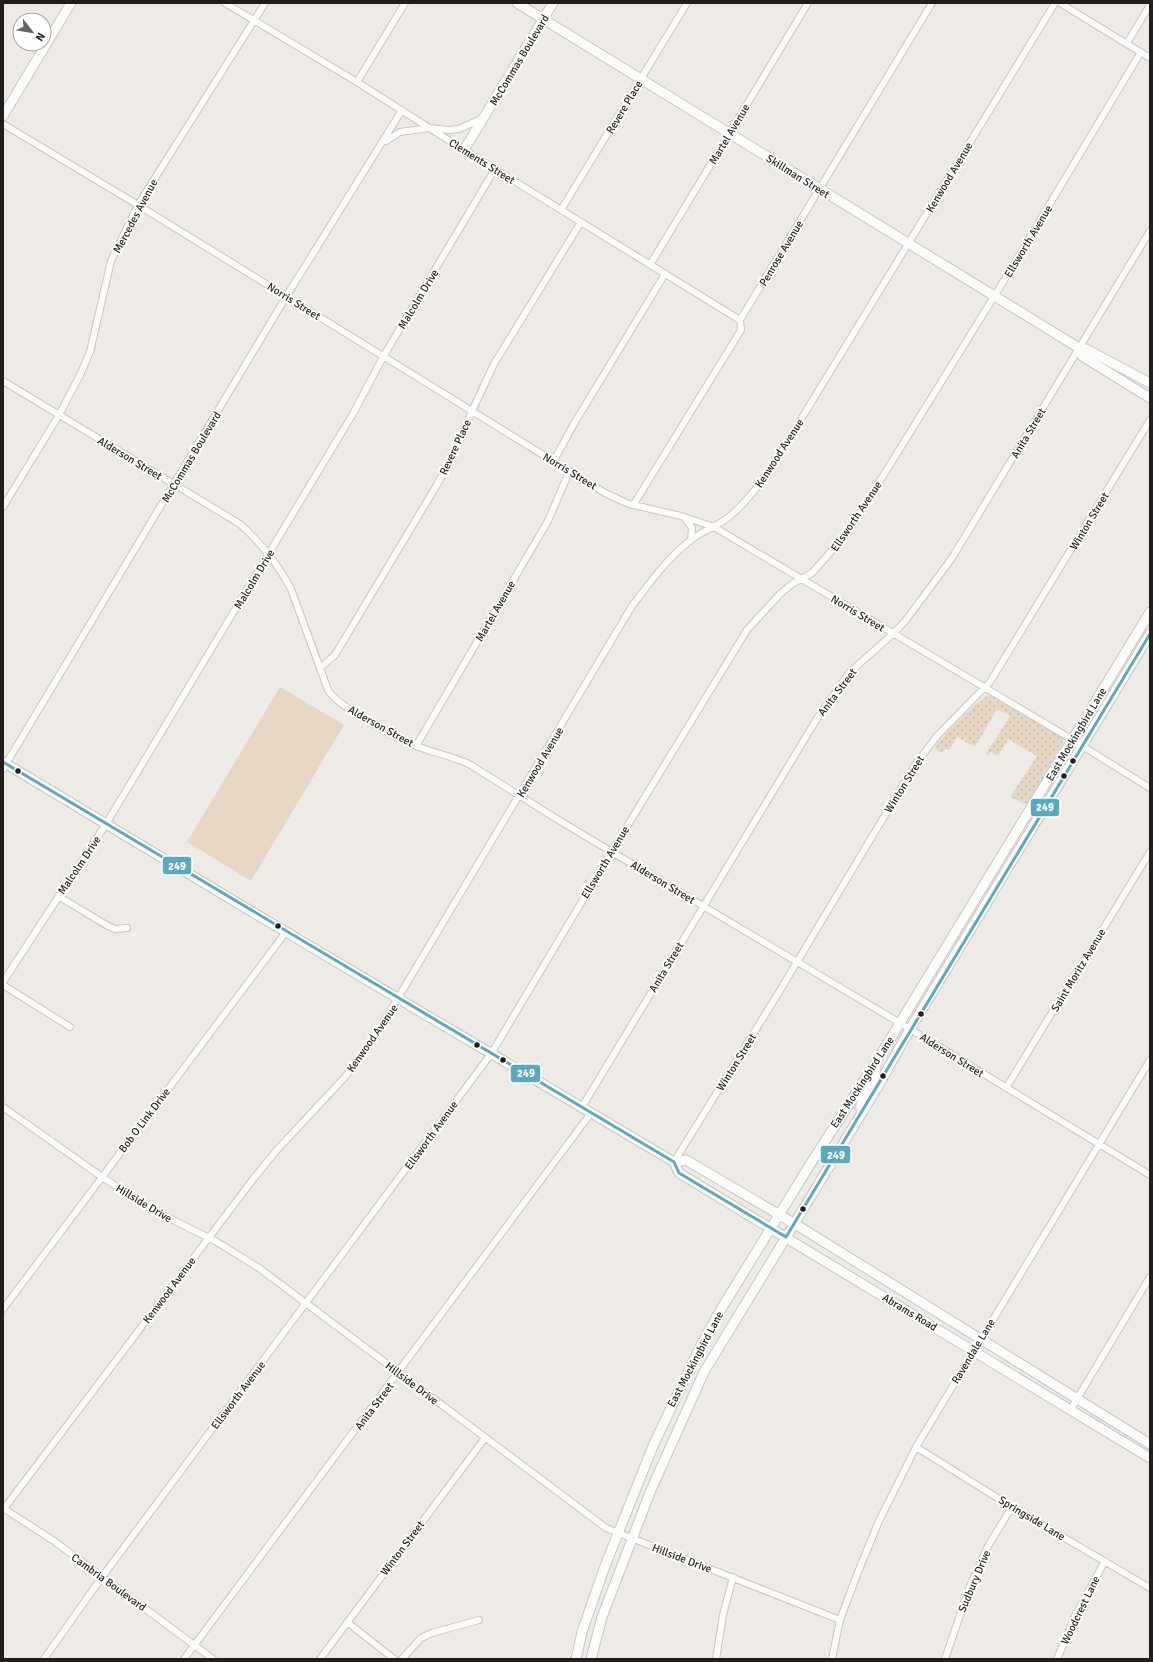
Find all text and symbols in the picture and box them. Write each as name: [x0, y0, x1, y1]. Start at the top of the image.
north arrow: [12, 12, 52, 52]
street label: McCommas Boulevard: [487, 12, 552, 108]
text: N: [33, 30, 48, 44]
street label: Revere Place: [604, 78, 645, 136]
street label: Martel Avenue: [706, 102, 753, 167]
street label: Clements Street: [446, 136, 517, 187]
street label: Kenwood Avenue: [923, 140, 976, 215]
street label: Skillman Street: [764, 152, 832, 201]
street label: Mercedes Avenue: [110, 177, 160, 255]
street label: Ellsworth Avenue: [1002, 203, 1055, 280]
street label: Penrose Avenue: [757, 218, 806, 288]
street label: Malcolm Drive: [395, 267, 441, 332]
street label: Norris Street: [265, 280, 323, 323]
street label: Anita Street: [1008, 406, 1049, 461]
street label: McCommas Boulevard: [159, 409, 224, 505]
street label: Kenwood Avenue: [752, 416, 807, 490]
street label: Revere Place: [437, 417, 474, 477]
street label: Alderson Street: [95, 434, 164, 483]
street label: Norris Street: [541, 450, 599, 493]
street label: Ellsworth Avenue: [828, 479, 885, 554]
street label: Winton Street: [1067, 490, 1112, 552]
street label: Malcolm Drive: [231, 547, 277, 612]
street label: Martel Avenue: [473, 579, 518, 644]
street label: Norris Street: [829, 592, 887, 635]
street label: Anita Street: [815, 666, 860, 719]
street label: East Mockingbird Lane: [1043, 685, 1109, 783]
street label: Alderson Street: [346, 703, 416, 750]
street label: Kenwood Avenue: [514, 725, 567, 800]
street label: Winton Street: [882, 753, 927, 815]
unlabelled marker: [1068, 756, 1078, 766]
unlabelled marker: [13, 766, 23, 776]
unlabelled marker: [1059, 771, 1069, 781]
line badge: 249: [1030, 798, 1060, 817]
text: 249: [1036, 801, 1054, 814]
street label: Ellsworth Avenue: [579, 824, 632, 901]
street label: Malcolm Drive: [55, 834, 104, 897]
line badge: 249: [162, 856, 192, 875]
street label: Alderson Street: [628, 858, 697, 907]
text: 249: [168, 860, 186, 873]
unlabelled marker: [273, 921, 283, 931]
street label: Saint Moritz Avenue: [1049, 926, 1108, 1014]
street label: Anita Street: [646, 940, 687, 995]
street label: Kenwood Avenue: [344, 1002, 401, 1075]
unlabelled marker: [916, 1009, 926, 1019]
street label: Winton Street: [714, 1031, 759, 1093]
street label: Alderson Street: [917, 1031, 986, 1080]
street label: East Mockingbird Lane: [828, 1034, 897, 1130]
unlabelled marker: [472, 1040, 482, 1050]
unlabelled marker: [498, 1055, 508, 1065]
line badge: 249: [510, 1064, 541, 1083]
text: 249: [517, 1067, 535, 1080]
unlabelled marker: [878, 1071, 888, 1081]
street label: Bob O Link Drive: [116, 1086, 173, 1155]
street label: Ellsworth Avenue: [402, 1098, 461, 1172]
line badge: 249: [820, 1145, 851, 1164]
text: 249: [827, 1149, 845, 1162]
street label: Hillside Drive: [113, 1182, 174, 1225]
unlabelled marker: [798, 1204, 808, 1214]
street label: Kenwood Avenue: [140, 1255, 199, 1326]
street label: Abrams Road: [880, 1291, 940, 1334]
street label: East Mockingbird Lane: [665, 1309, 726, 1409]
street label: Ravendale Lane: [949, 1316, 998, 1386]
street label: Ellsworth Avenue: [209, 1359, 268, 1432]
street label: Hillside Drive: [383, 1359, 441, 1408]
street label: Anita Street: [352, 1380, 397, 1433]
street label: Springside Lane: [996, 1493, 1067, 1543]
street label: Winton Street: [378, 1518, 427, 1578]
street label: Hillside Drive: [650, 1541, 714, 1576]
street label: Sudbury Drive: [956, 1548, 993, 1614]
street label: Cambria Boulevard: [69, 1551, 149, 1614]
street label: Woodcrest Lane: [1058, 1574, 1103, 1647]

